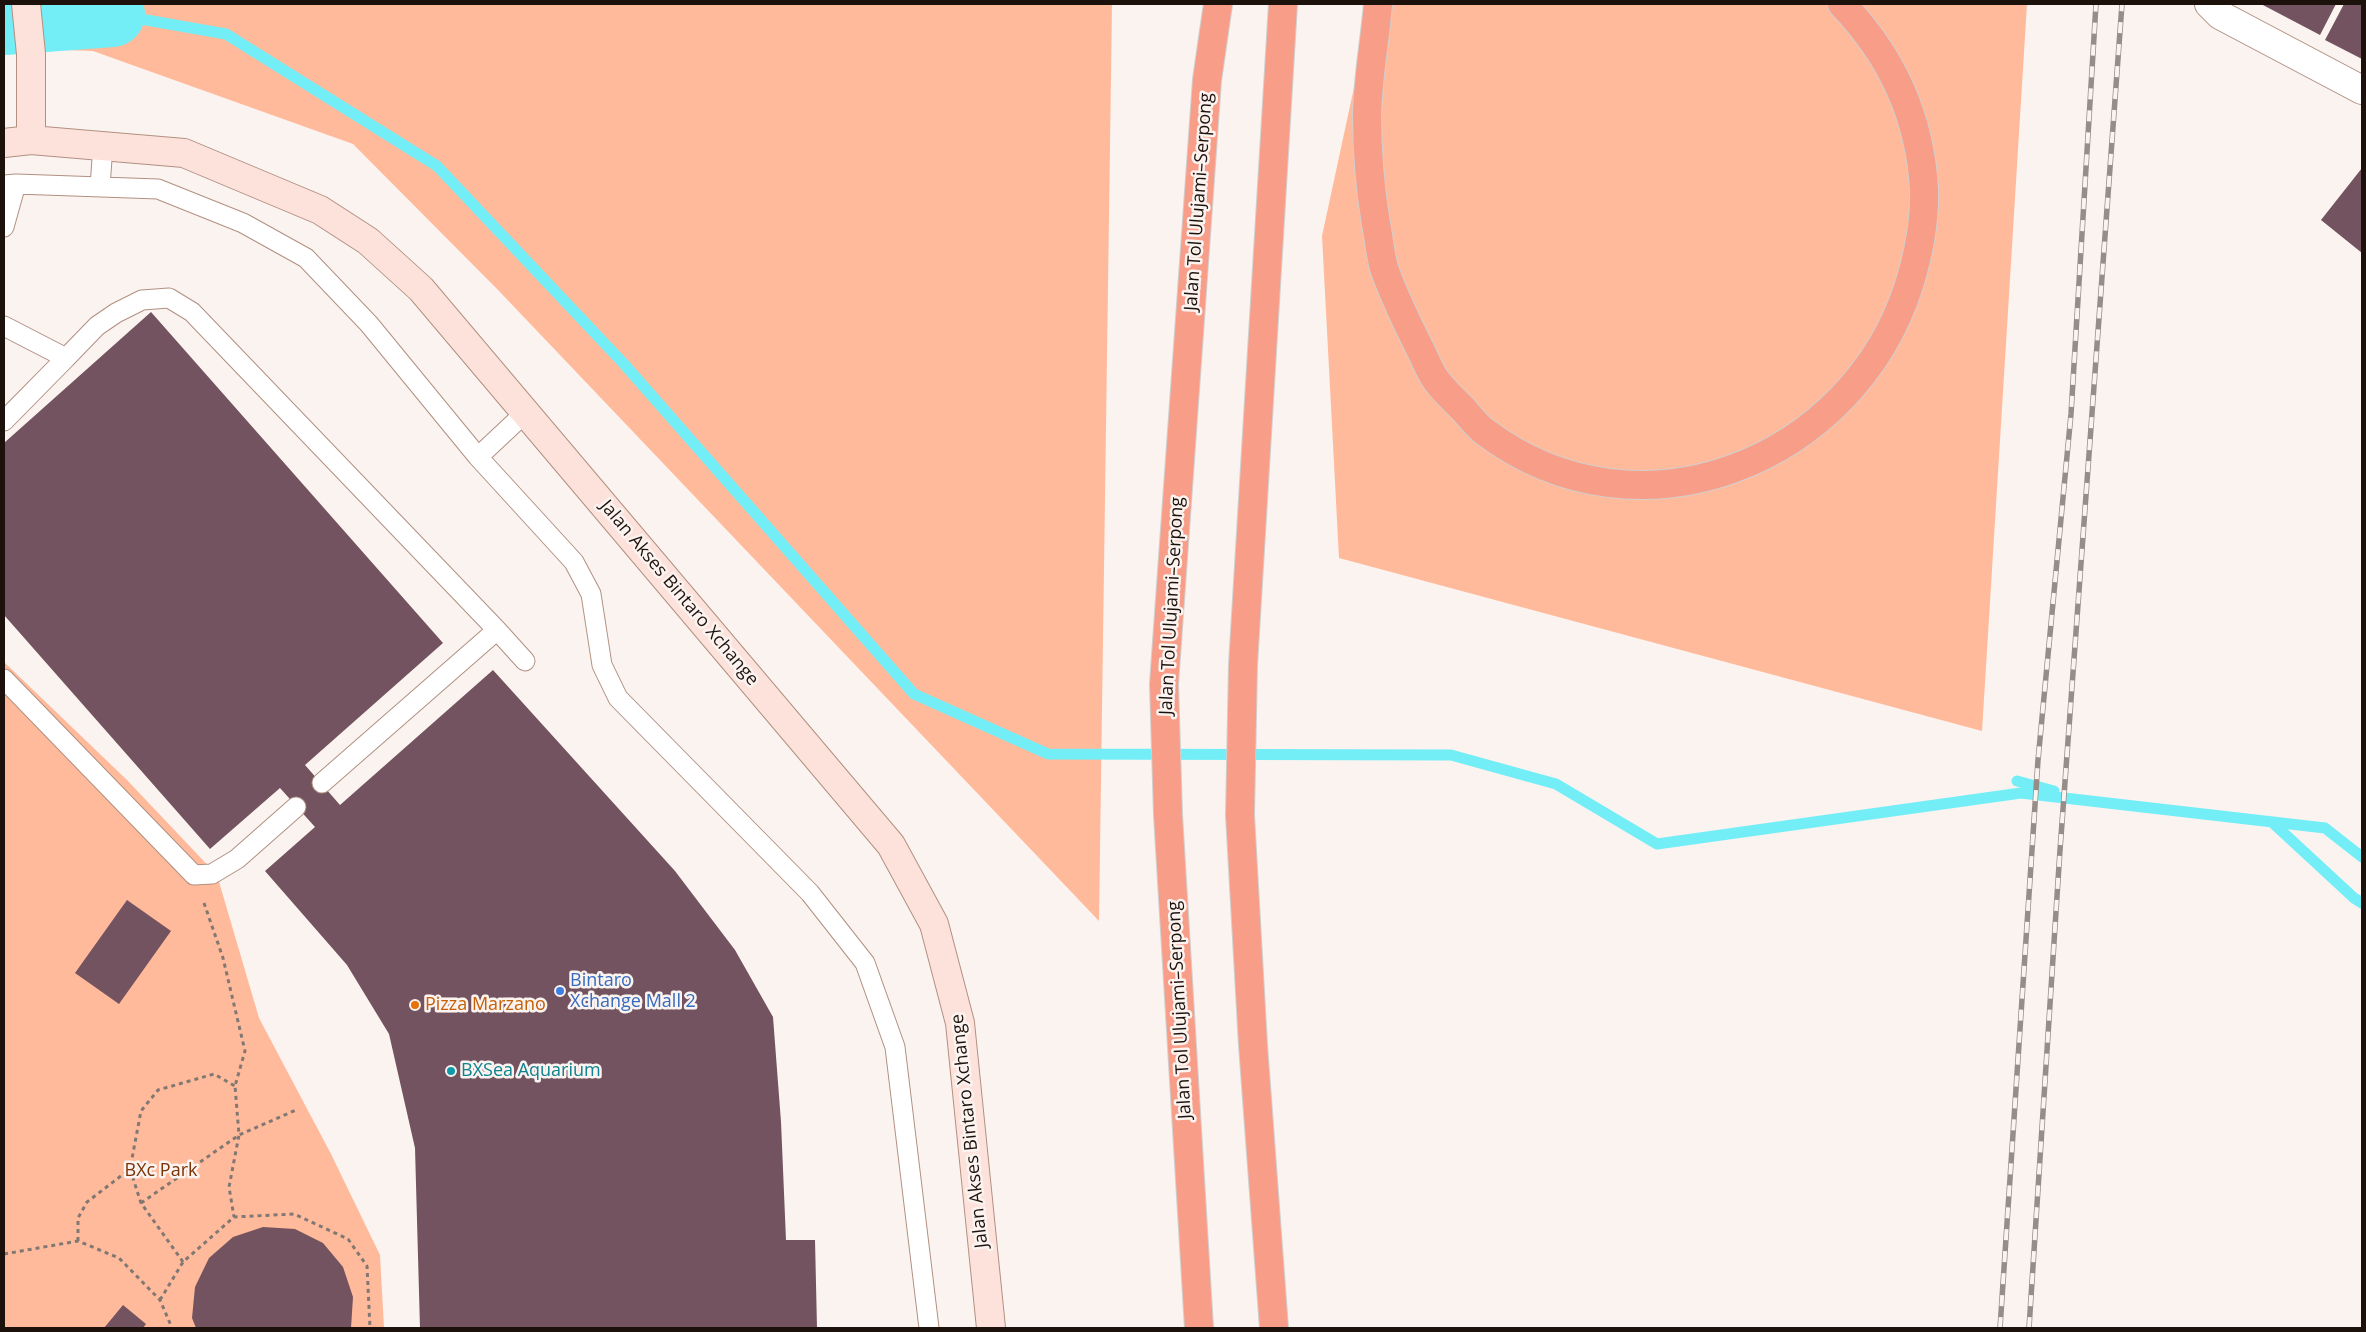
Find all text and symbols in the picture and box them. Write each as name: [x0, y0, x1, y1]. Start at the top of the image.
street label: Jalan Tol Ulujami–Serpong: [1181, 92, 1217, 312]
street label: Jalan Akses Bintaro Xchange: [595, 496, 763, 690]
street label: Jalan Tol Ulujami–Serpong: [1155, 496, 1189, 716]
street label: Jalan Tol Ulujami–Serpong: [1163, 900, 1197, 1120]
place label: Bintaro Xchange Mall 2: [570, 970, 696, 1012]
marker: Bintaro Xchange Mall 2: [554, 985, 566, 997]
place label: Pizza Marzano: [425, 994, 546, 1016]
marker: Pizza Marzano: [409, 999, 421, 1011]
street label: Jalan Akses Bintaro Xchange: [947, 1013, 993, 1249]
place label: BXSea Aquarium: [461, 1060, 601, 1082]
marker: BXSea Aquarium: [445, 1065, 457, 1077]
park label: BXc Park: [125, 1160, 197, 1182]

